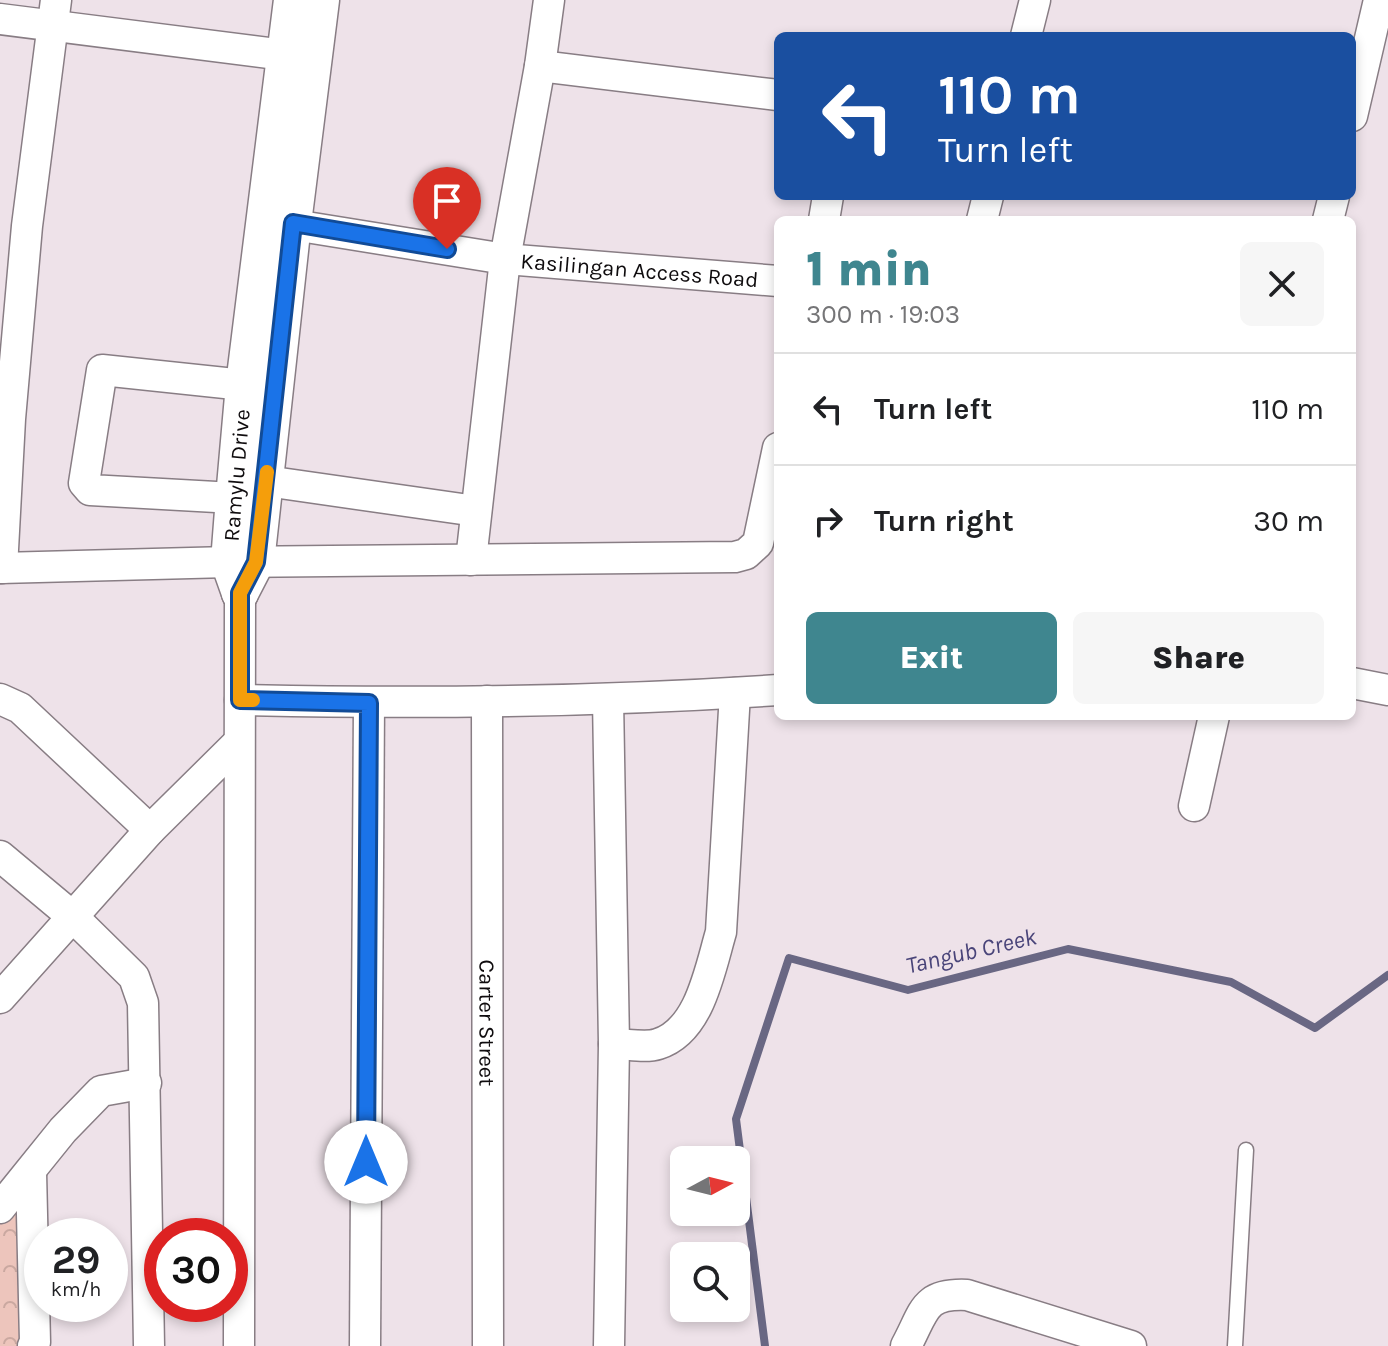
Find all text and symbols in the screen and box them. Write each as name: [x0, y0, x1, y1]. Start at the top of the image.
text: 110 m: [938, 62, 1081, 127]
icon: left: [806, 64, 910, 168]
text: Turn left: [938, 129, 1073, 171]
pin: [413, 167, 481, 249]
icon: arrive: [425, 179, 469, 223]
text: 1 min: [806, 241, 932, 297]
button: close: [1240, 242, 1324, 326]
street label: Kasilingan Access Road: [520, 248, 759, 293]
text: 300 m · 19:03: [806, 299, 960, 330]
icon: left: [806, 387, 850, 431]
text: Turn left: [874, 391, 992, 427]
text: 110 m: [1251, 391, 1324, 427]
street label: Ramylu Drive: [219, 408, 256, 542]
icon: right: [806, 499, 850, 543]
text: Turn right: [874, 503, 1014, 539]
text: 30 m: [1253, 503, 1324, 539]
button: Exit: [806, 612, 1057, 704]
button: Share: [1073, 612, 1324, 704]
water label: Tangub Creek: [903, 922, 1040, 980]
street label: Carter Street: [473, 960, 500, 1086]
position arrow: [324, 1120, 408, 1204]
north arrow: [670, 1146, 750, 1226]
map controls: [670, 1146, 750, 1322]
speed limit sign: 30: [144, 1218, 248, 1322]
text: 29: [52, 1236, 100, 1283]
button: search: [670, 1242, 750, 1322]
text: km/h: [51, 1278, 101, 1301]

